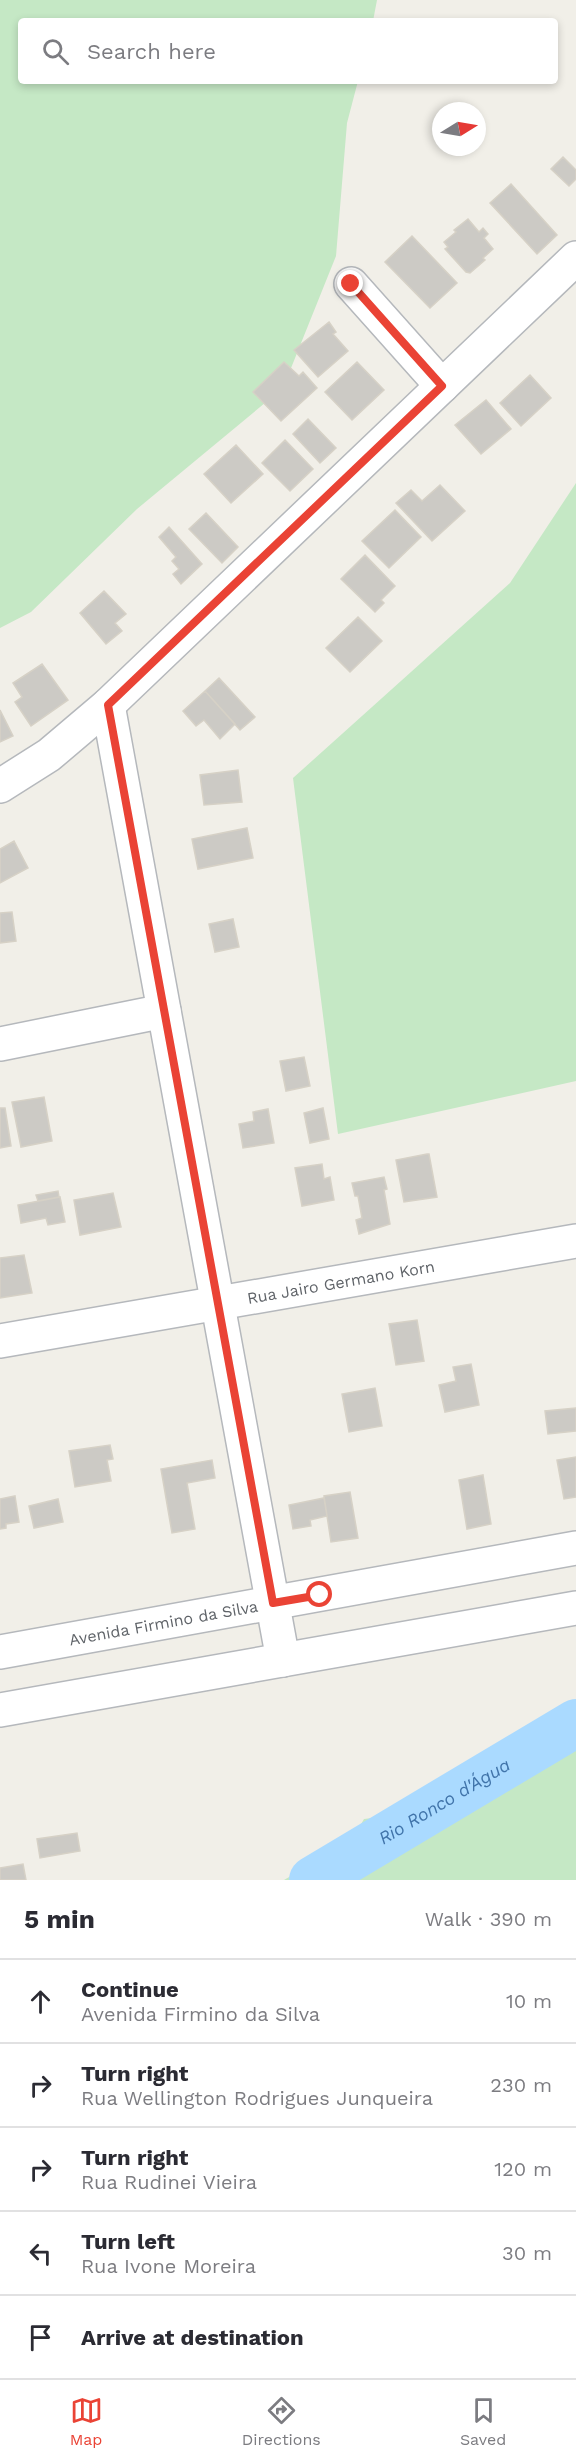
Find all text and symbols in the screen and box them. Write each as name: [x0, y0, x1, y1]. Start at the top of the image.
search box: [18, 18, 558, 84]
icon: search: [39, 35, 72, 68]
text: Search here: [87, 39, 216, 64]
north arrow: [432, 102, 486, 156]
route end: [337, 270, 363, 296]
street label: Rua Jairo Germano Korn: [246, 1257, 436, 1308]
route start: [306, 1581, 332, 1607]
street label: Avenida Firmino da Silva: [68, 1597, 259, 1649]
water label: Rio Ronco d'Água: [374, 1754, 514, 1849]
text: 5 min: [24, 1904, 95, 1934]
text: Walk · 390 m: [425, 1907, 552, 1931]
text: Continue: [81, 1977, 179, 2002]
icon: ahead: [24, 1985, 57, 2018]
text: 10 m: [506, 1989, 552, 2013]
text: Avenida Firmino da Silva: [81, 2002, 320, 2026]
text: Turn right: [81, 2061, 188, 2086]
icon: right: [24, 2069, 57, 2102]
text: 230 m: [490, 2073, 552, 2097]
text: Rua Wellington Rodrigues Junqueira: [81, 2086, 433, 2110]
text: Turn right: [81, 2145, 188, 2170]
icon: right: [24, 2153, 57, 2186]
text: 120 m: [494, 2157, 552, 2181]
text: Rua Rudinei Vieira: [81, 2170, 257, 2194]
text: Turn left: [81, 2229, 175, 2254]
icon: left: [24, 2237, 57, 2270]
text: 30 m: [502, 2241, 552, 2265]
text: Rua Ivone Moreira: [81, 2254, 256, 2278]
icon: arrive: [24, 2321, 57, 2354]
text: Arrive at destination: [81, 2325, 304, 2350]
tab: Map: [70, 2394, 103, 2449]
tab: Directions: [242, 2394, 321, 2449]
tab: Saved: [460, 2394, 506, 2449]

